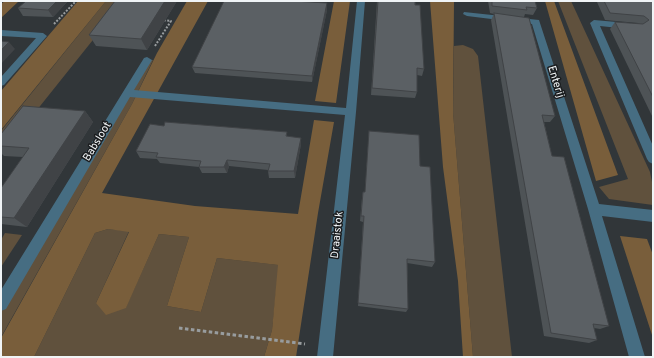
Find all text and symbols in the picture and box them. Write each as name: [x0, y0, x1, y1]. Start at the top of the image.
street label: Enterij: [544, 64, 566, 100]
street label: Babsloot: [81, 120, 115, 164]
street label: Draaistok: [329, 211, 347, 259]

